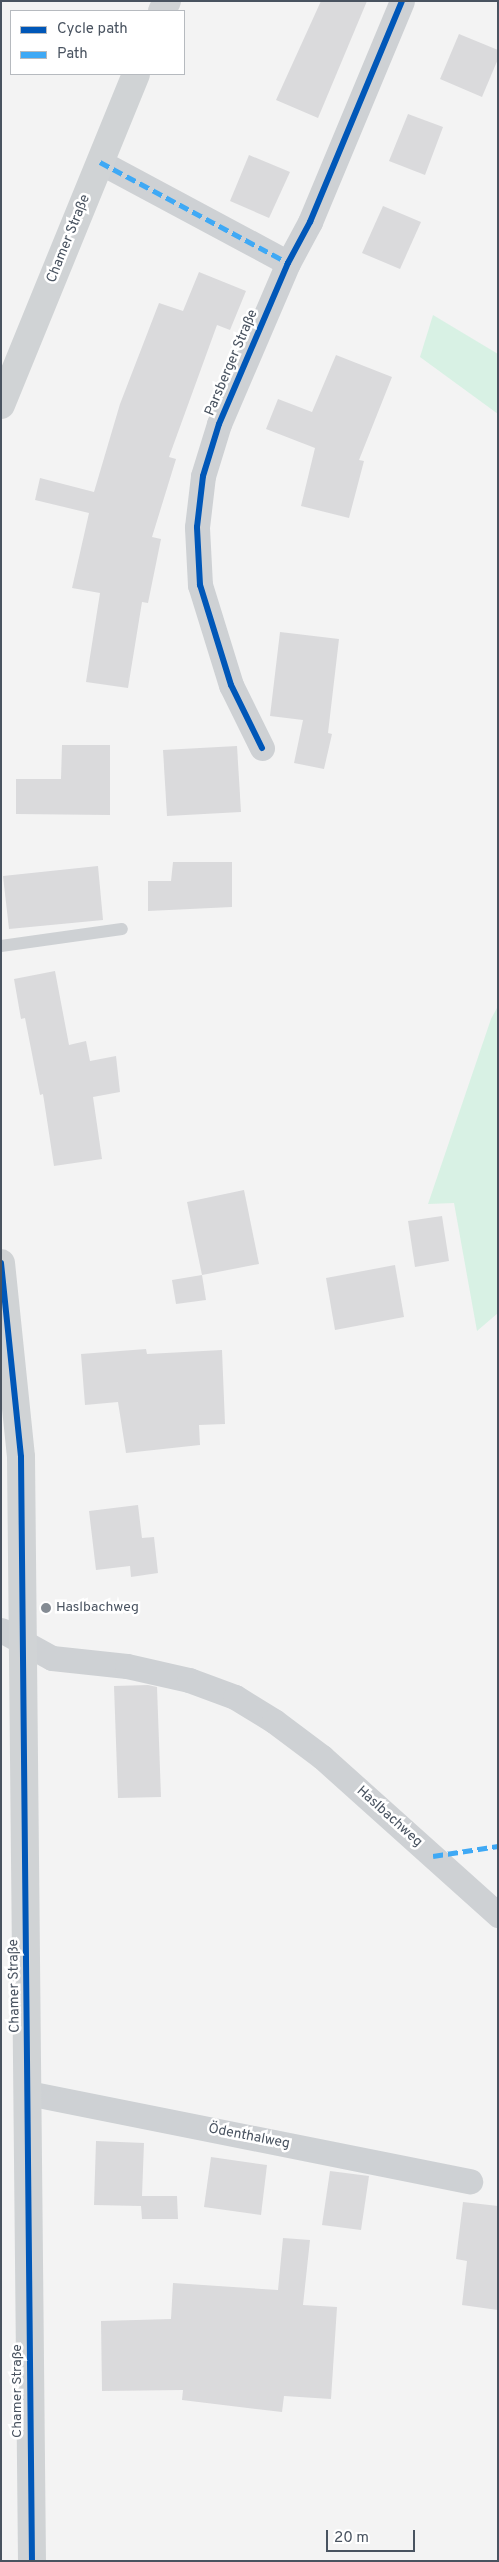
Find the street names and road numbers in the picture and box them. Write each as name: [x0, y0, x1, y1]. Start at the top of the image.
street label: Chamer Straße: [44, 192, 94, 286]
street label: Parsberger Straße: [202, 307, 262, 419]
street label: Haslbachweg: [353, 1783, 425, 1851]
street label: Chamer Straße: [6, 1939, 24, 2033]
street label: Ödenthalweg: [207, 2121, 291, 2153]
street label: Chamer Straße: [10, 2344, 26, 2438]

